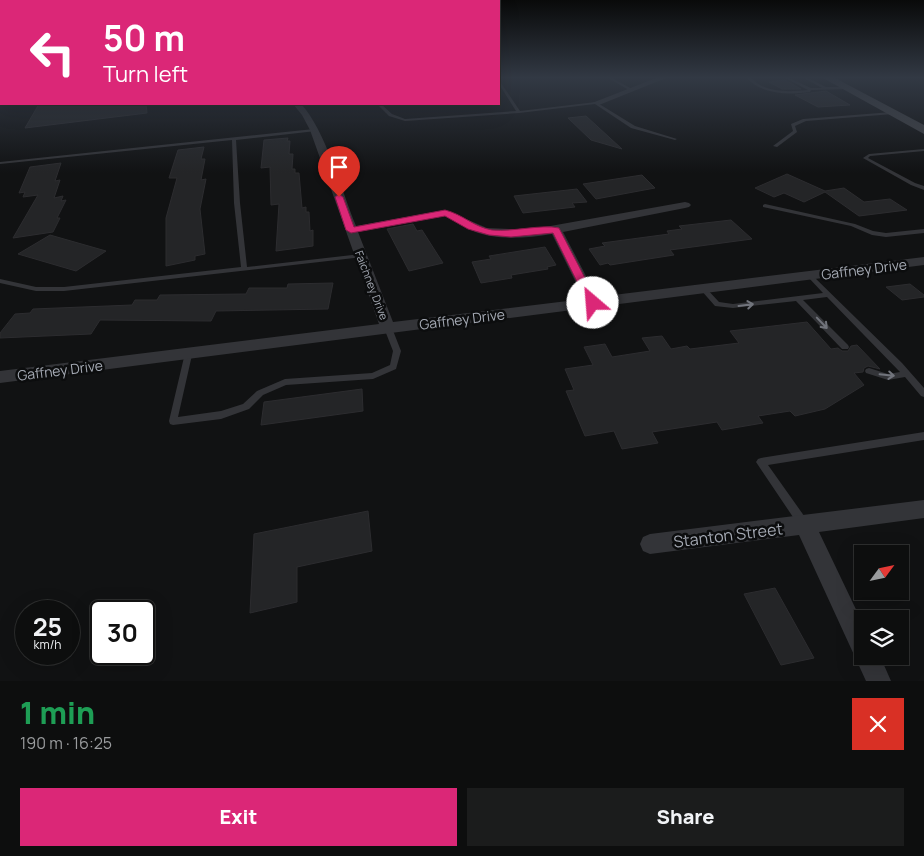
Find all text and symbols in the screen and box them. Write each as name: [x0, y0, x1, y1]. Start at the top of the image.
text: 50 m: [103, 14, 185, 62]
icon: left: [20, 20, 85, 85]
text: Turn left: [103, 59, 188, 89]
pin: [318, 146, 360, 197]
icon: arrive: [325, 153, 353, 181]
street label: Faichney Drive: [352, 248, 392, 322]
street label: Gaffney Drive: [820, 254, 908, 284]
position arrow: [566, 276, 618, 328]
one-way arrow: [737, 300, 753, 310]
street label: Gaffney Drive: [418, 304, 506, 334]
one-way arrow: [816, 317, 828, 329]
street label: Gaffney Drive: [16, 355, 104, 385]
one-way arrow: [879, 370, 895, 380]
street label: Stanton Street: [672, 517, 784, 553]
north arrow: [854, 545, 909, 600]
map controls: [854, 545, 909, 665]
speed limit sign: 30: [90, 600, 155, 665]
text: 25: [33, 609, 62, 644]
button: layers: [854, 610, 909, 665]
text: km/h: [34, 636, 61, 653]
text: 1 min: [20, 692, 95, 733]
button: close: [852, 698, 904, 750]
text: 190 m · 16:25: [20, 732, 112, 754]
button: Exit: [20, 788, 457, 846]
button: Share: [467, 788, 904, 846]

